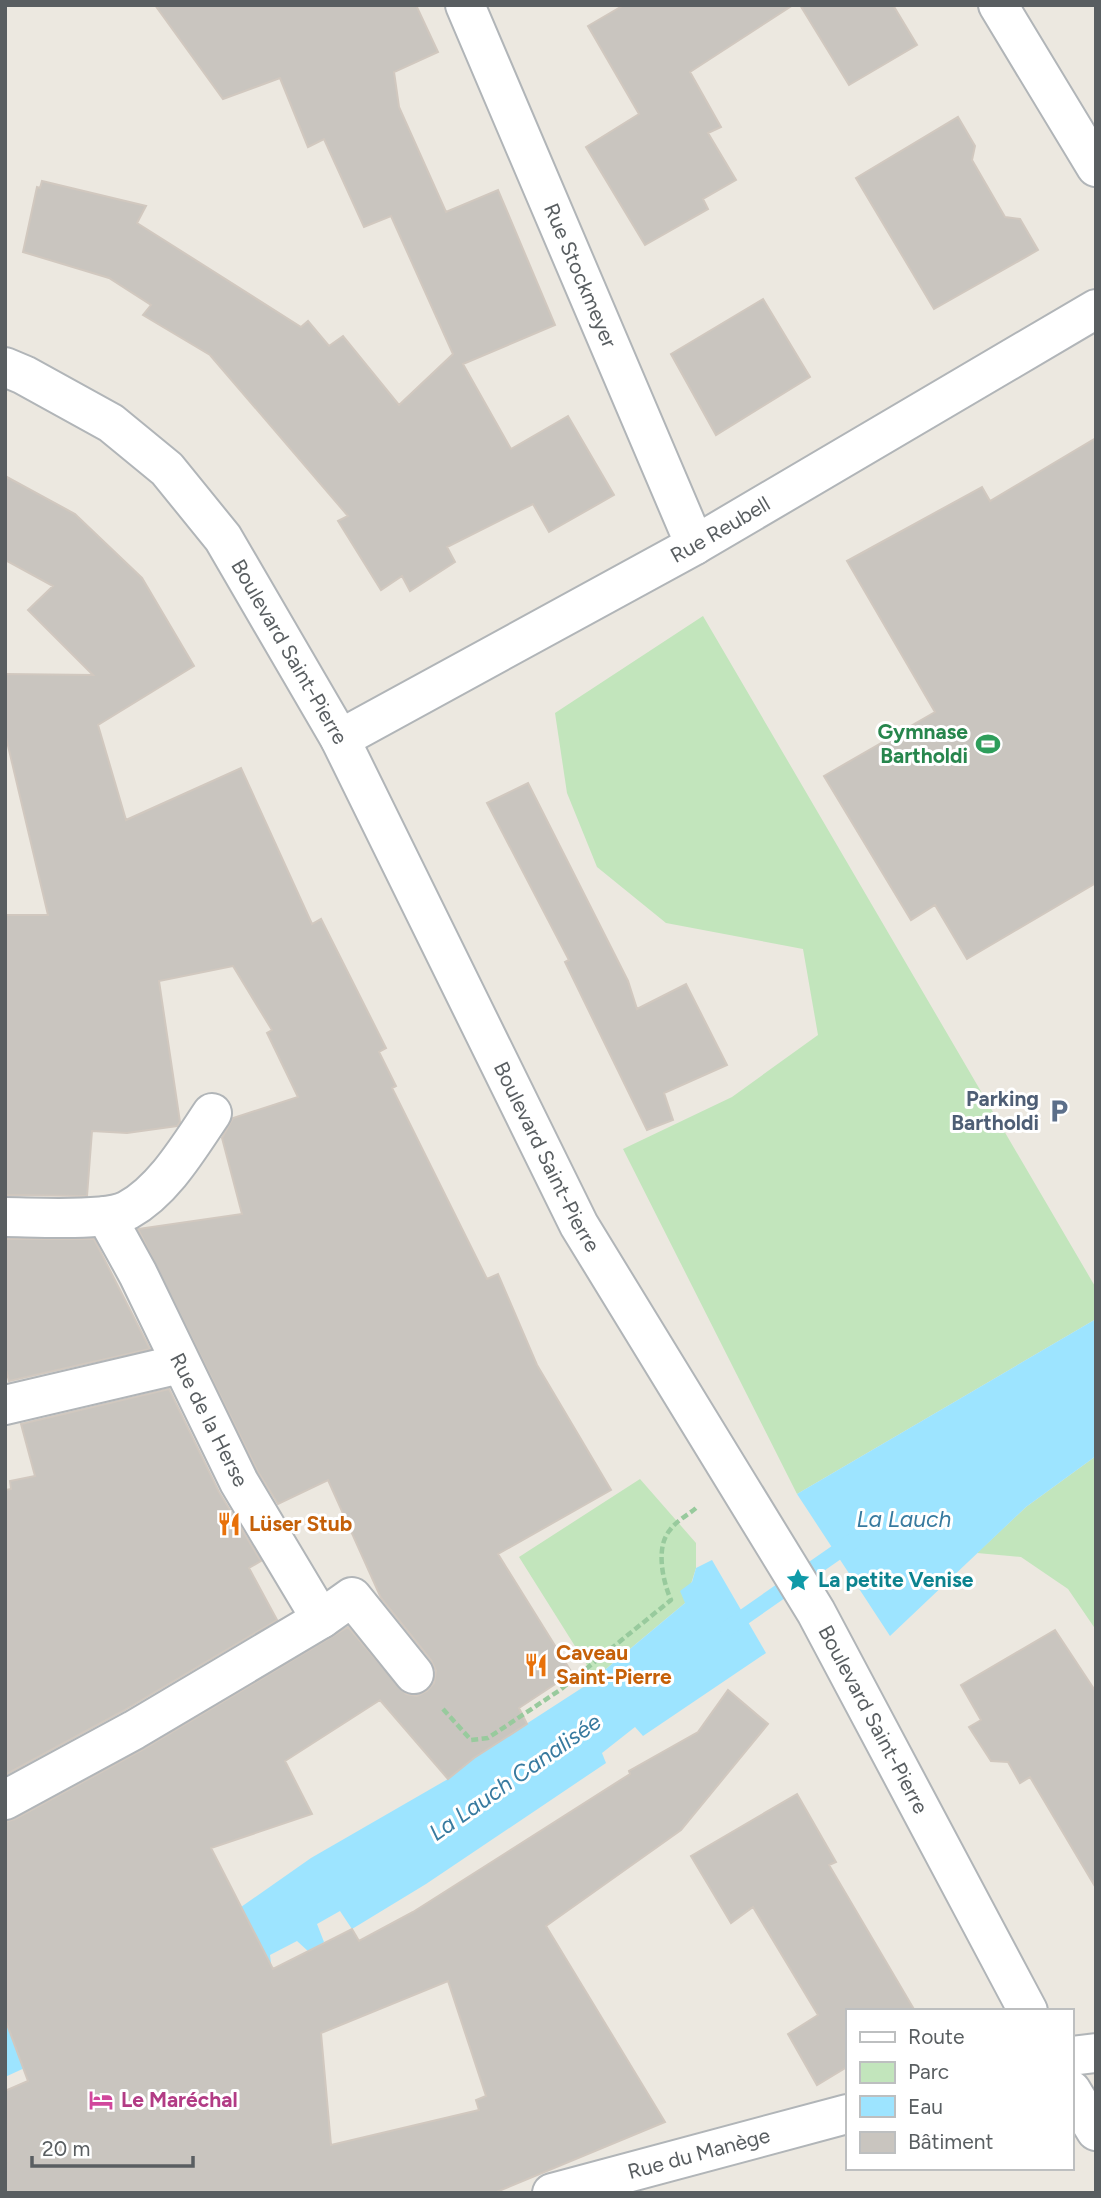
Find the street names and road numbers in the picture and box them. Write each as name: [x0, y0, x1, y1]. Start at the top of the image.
street label: Rue Stockmeyer: [539, 199, 622, 351]
street label: Rue Reubell: [666, 491, 774, 568]
street label: Boulevard Saint-Pierre: [226, 555, 353, 748]
street label: Boulevard Saint-Pierre: [489, 1057, 605, 1256]
street label: Rue de la Herse: [165, 1349, 254, 1491]
street label: Boulevard Saint-Pierre: [813, 1621, 934, 1818]
street label: Rue du Manège: [625, 2122, 773, 2184]

